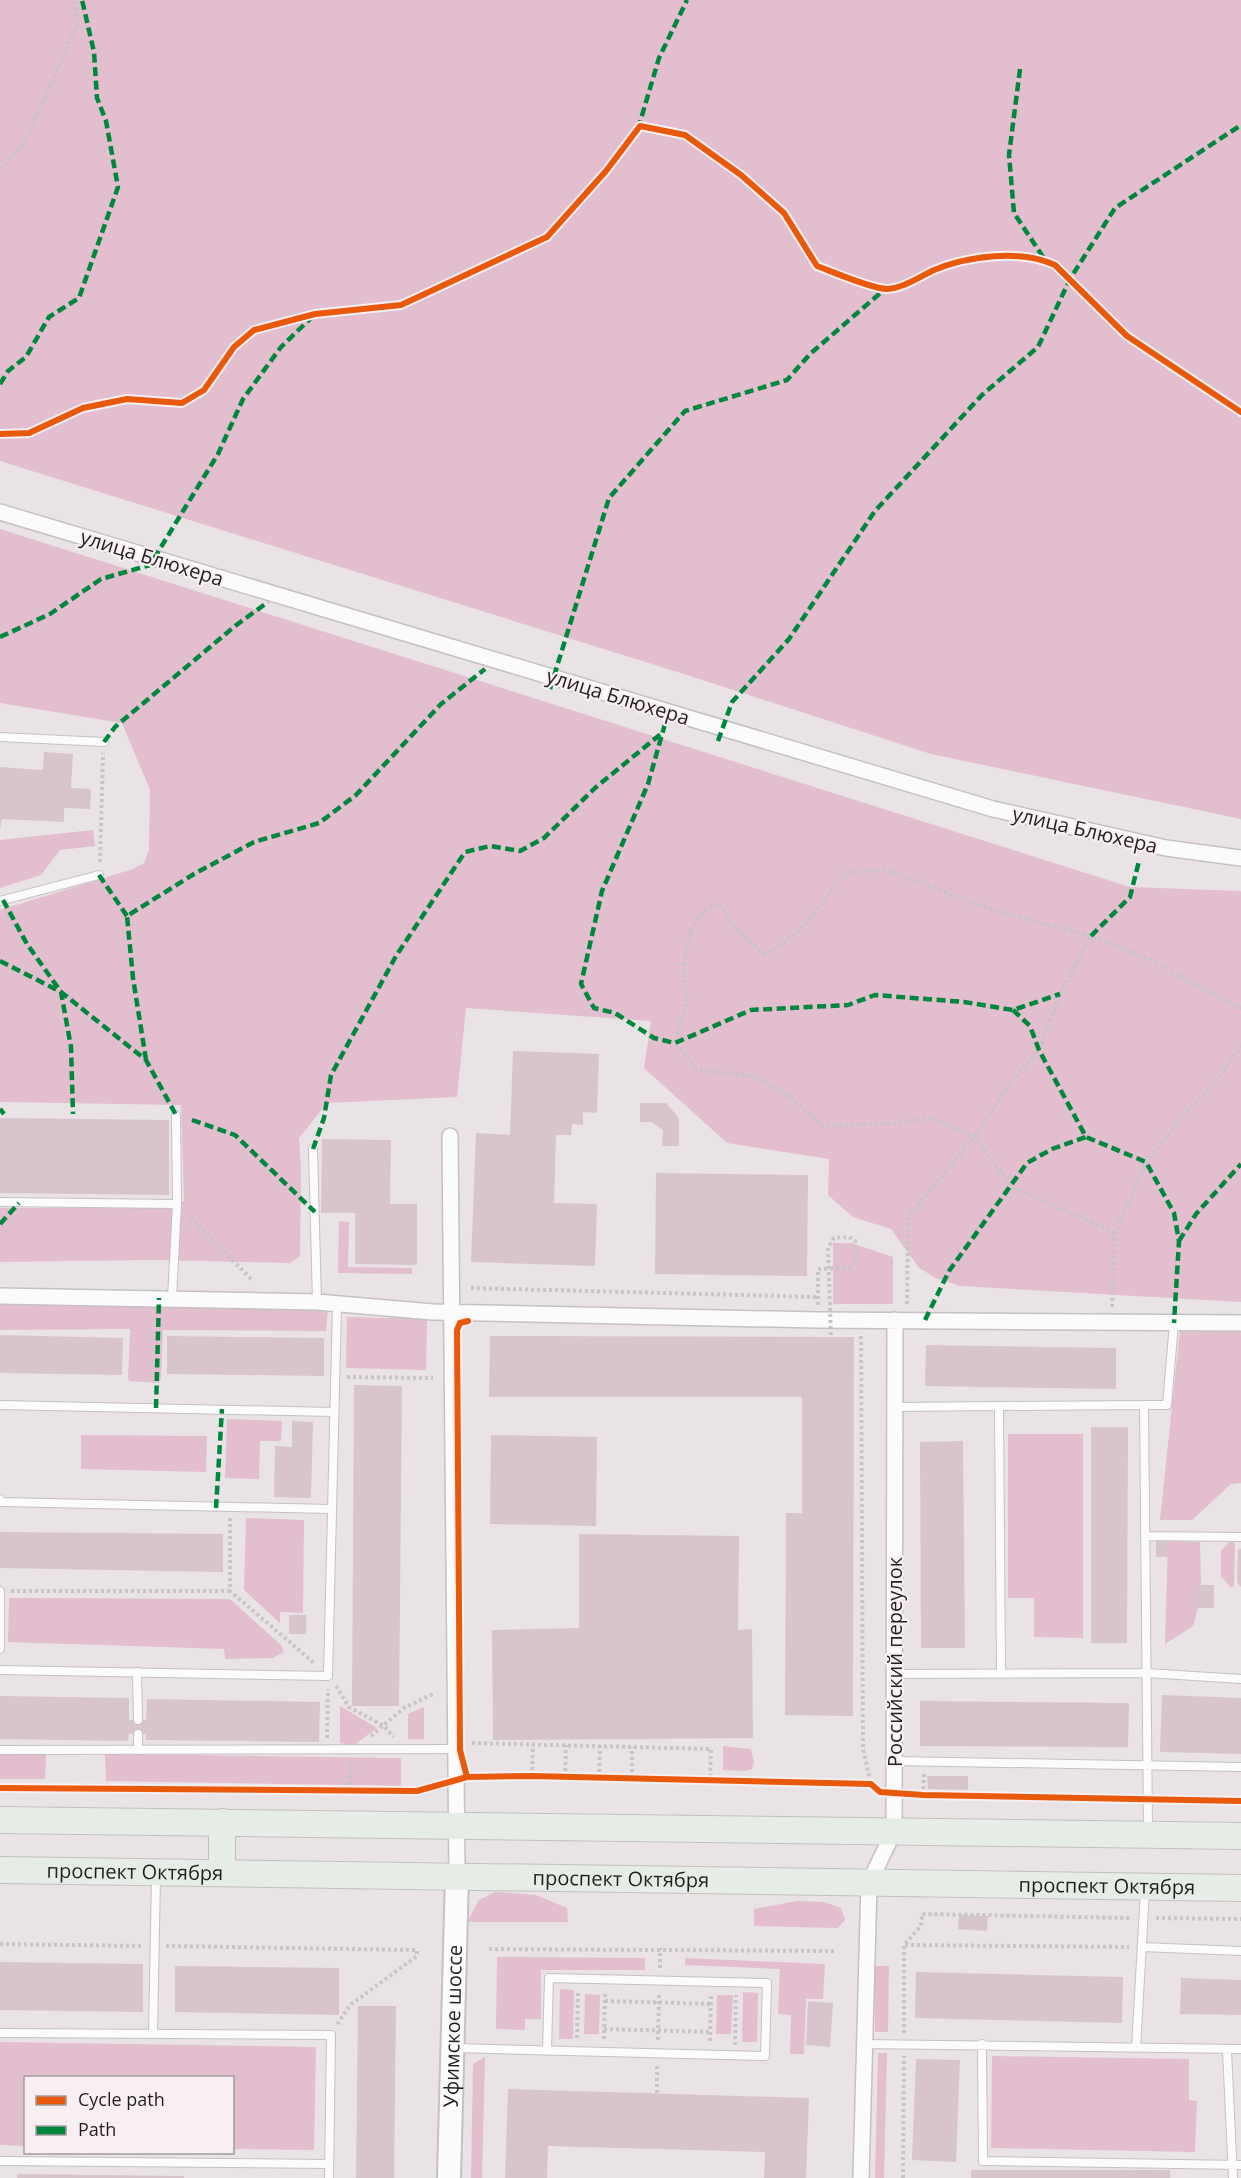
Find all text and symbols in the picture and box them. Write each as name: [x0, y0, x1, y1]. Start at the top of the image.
street label: улица Блюхера: [77, 523, 227, 592]
street label: улица Блюхера: [543, 662, 693, 731]
street label: улица Блюхера: [1010, 800, 1160, 859]
street label: Российский переулок: [881, 1556, 908, 1767]
street label: проспект Октября: [47, 1857, 223, 1886]
street label: проспект Октября: [532, 1864, 709, 1893]
street label: проспект Октября: [1018, 1871, 1195, 1900]
street label: Уфимское шоссе: [437, 1944, 468, 2108]
legend: [24, 2076, 234, 2154]
text: Cycle path: [78, 2087, 165, 2111]
text: Path: [78, 2117, 116, 2141]

